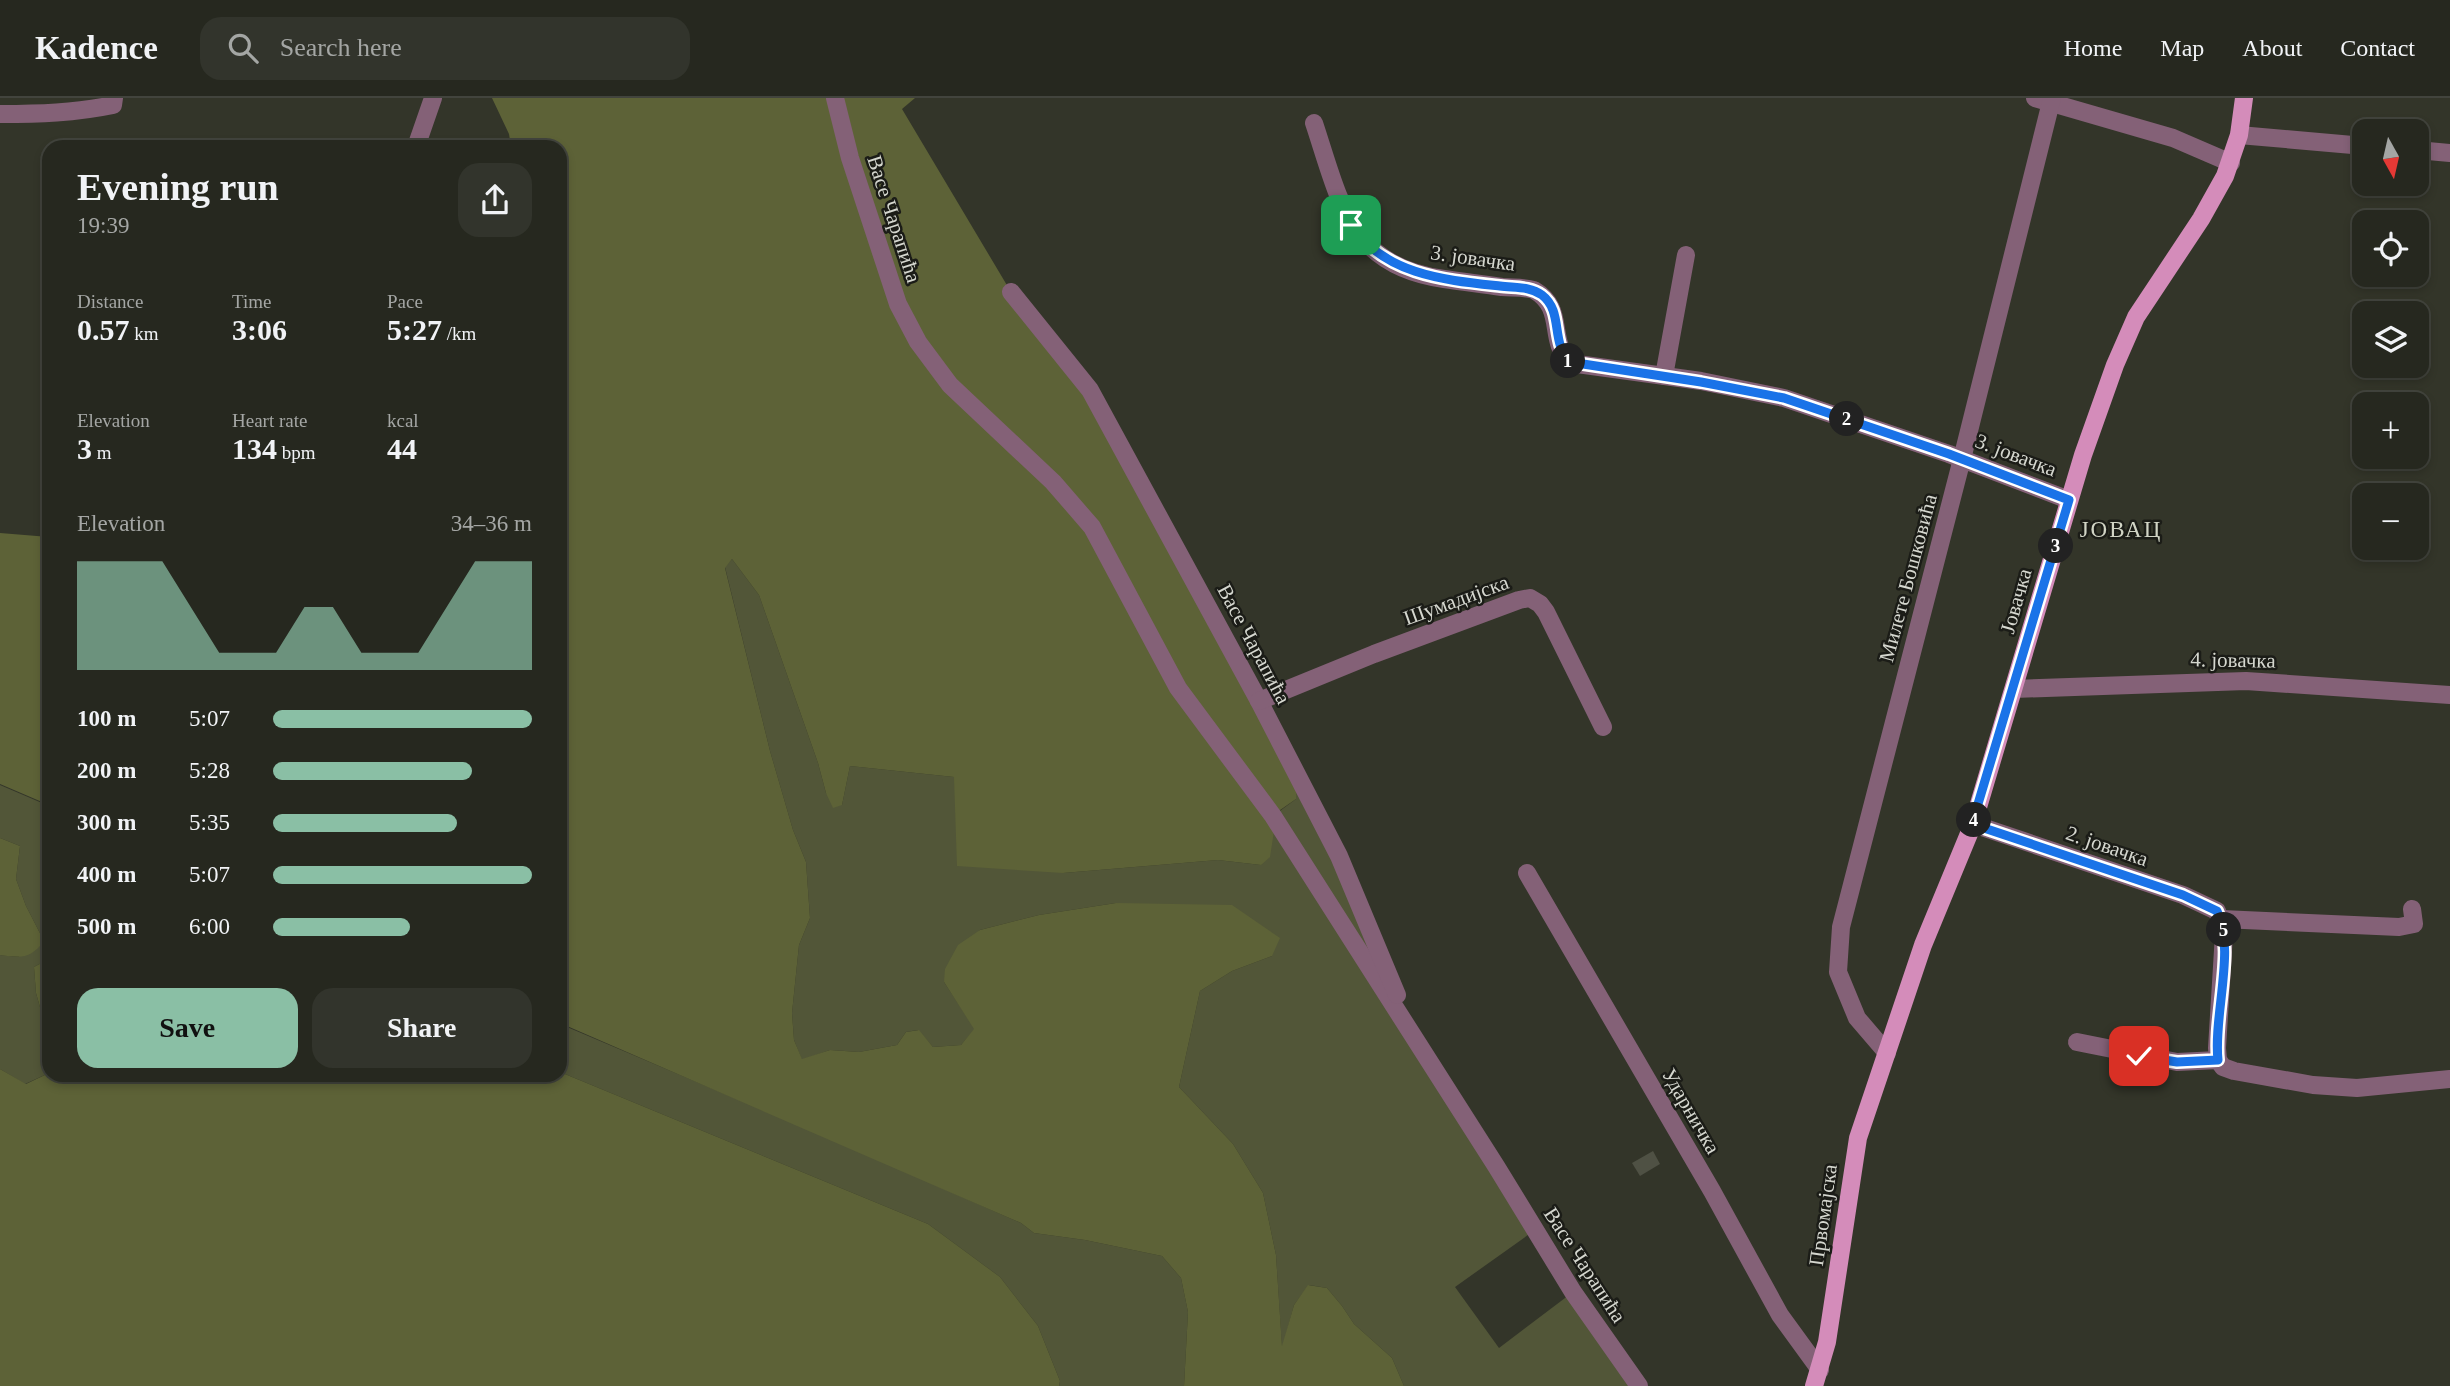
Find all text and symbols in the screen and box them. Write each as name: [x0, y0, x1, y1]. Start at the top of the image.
search box: [200, 17, 690, 80]
icon: search: [224, 29, 262, 67]
text: Kadence: [35, 30, 158, 66]
text: Search here: [280, 33, 402, 62]
text: Home: [2064, 35, 2122, 61]
text: Map: [2160, 35, 2204, 61]
text: About: [2242, 35, 2302, 61]
text: Contact: [2340, 35, 2415, 61]
north arrow: [2352, 119, 2429, 196]
map controls: [2352, 119, 2429, 560]
street label: Васе Чарапића: [862, 152, 926, 286]
button: share: [458, 163, 532, 237]
text: Evening run: [77, 166, 279, 208]
pin: [1321, 195, 1381, 255]
icon: arrive: [1332, 206, 1370, 244]
button: locate: [2352, 210, 2429, 287]
text: 19:39: [77, 213, 129, 238]
street label: 3. јовачка: [1429, 240, 1518, 276]
text: Distance: [77, 291, 143, 312]
text: Time: [232, 291, 271, 312]
text: Pace: [387, 291, 423, 312]
button: layers: [2352, 301, 2429, 378]
text: 0.57: [77, 313, 130, 346]
text: 3:06: [232, 313, 287, 346]
text: 5:27: [387, 313, 442, 346]
text: km: [130, 323, 159, 344]
text: /km: [442, 323, 476, 344]
pin: 1: [1550, 344, 1586, 378]
text: 1: [1563, 350, 1572, 371]
button: +: [2352, 392, 2429, 469]
pin: 2: [1829, 402, 1864, 436]
text: 2: [1842, 408, 1851, 429]
text: Elevation: [77, 410, 150, 431]
text: Heart rate: [232, 410, 307, 431]
text: kcal: [387, 410, 419, 431]
street label: 3. јовачка: [1972, 429, 2061, 482]
text: 3: [77, 432, 92, 465]
text: 134: [232, 432, 277, 465]
text: 44: [387, 432, 417, 465]
text: m: [92, 442, 112, 463]
text: bpm: [277, 442, 316, 463]
button: −: [2352, 483, 2429, 560]
street label: Милете Бошковића: [1874, 491, 1942, 665]
text: Elevation: [77, 511, 165, 536]
text: 34–36 m: [451, 511, 532, 536]
district label: ЈОВАЦ: [2080, 517, 2162, 542]
pin: 3: [2038, 528, 2074, 564]
text: 3: [2051, 535, 2060, 556]
street label: Јовачка: [1995, 565, 2037, 636]
street label: Шумадијска: [1400, 570, 1512, 630]
street label: Васе Чарапића: [1212, 580, 1296, 709]
street label: 4. јовачка: [2190, 647, 2276, 673]
text: 100 m: [77, 706, 136, 731]
text: 5:07: [189, 706, 230, 731]
text: 200 m: [77, 758, 136, 783]
text: 5:28: [189, 758, 230, 783]
pin: 4: [1956, 802, 1992, 838]
text: 4: [1969, 809, 1978, 830]
text: 300 m: [77, 810, 136, 835]
text: 5:35: [189, 810, 230, 835]
street label: 2. јовачка: [2063, 821, 2152, 871]
text: 400 m: [77, 862, 136, 887]
text: 5:07: [189, 862, 230, 887]
pin: 5: [2206, 912, 2242, 948]
text: 500 m: [77, 914, 136, 939]
text: 6:00: [189, 914, 230, 939]
text: 5: [2219, 919, 2228, 940]
button: Save: [77, 988, 298, 1068]
button: Share: [312, 988, 532, 1068]
pin: [2109, 1026, 2169, 1086]
icon: check: [2120, 1037, 2158, 1075]
street label: Ударничка: [1657, 1064, 1725, 1159]
street label: Првомајска: [1804, 1162, 1842, 1267]
street label: Васе Чарапића: [1539, 1203, 1631, 1328]

